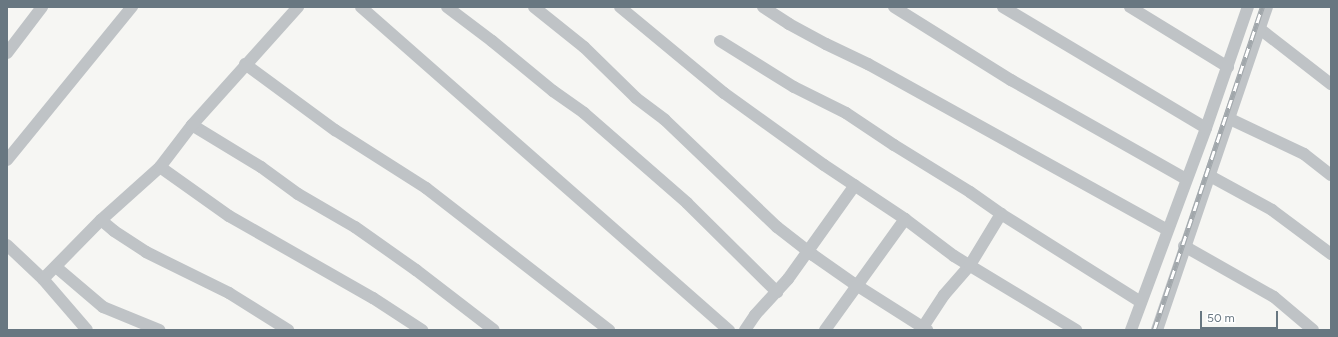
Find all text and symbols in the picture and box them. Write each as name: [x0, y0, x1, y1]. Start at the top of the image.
scale bar: [1202, 303, 1280, 329]
text: 50 m: [1207, 311, 1235, 325]

